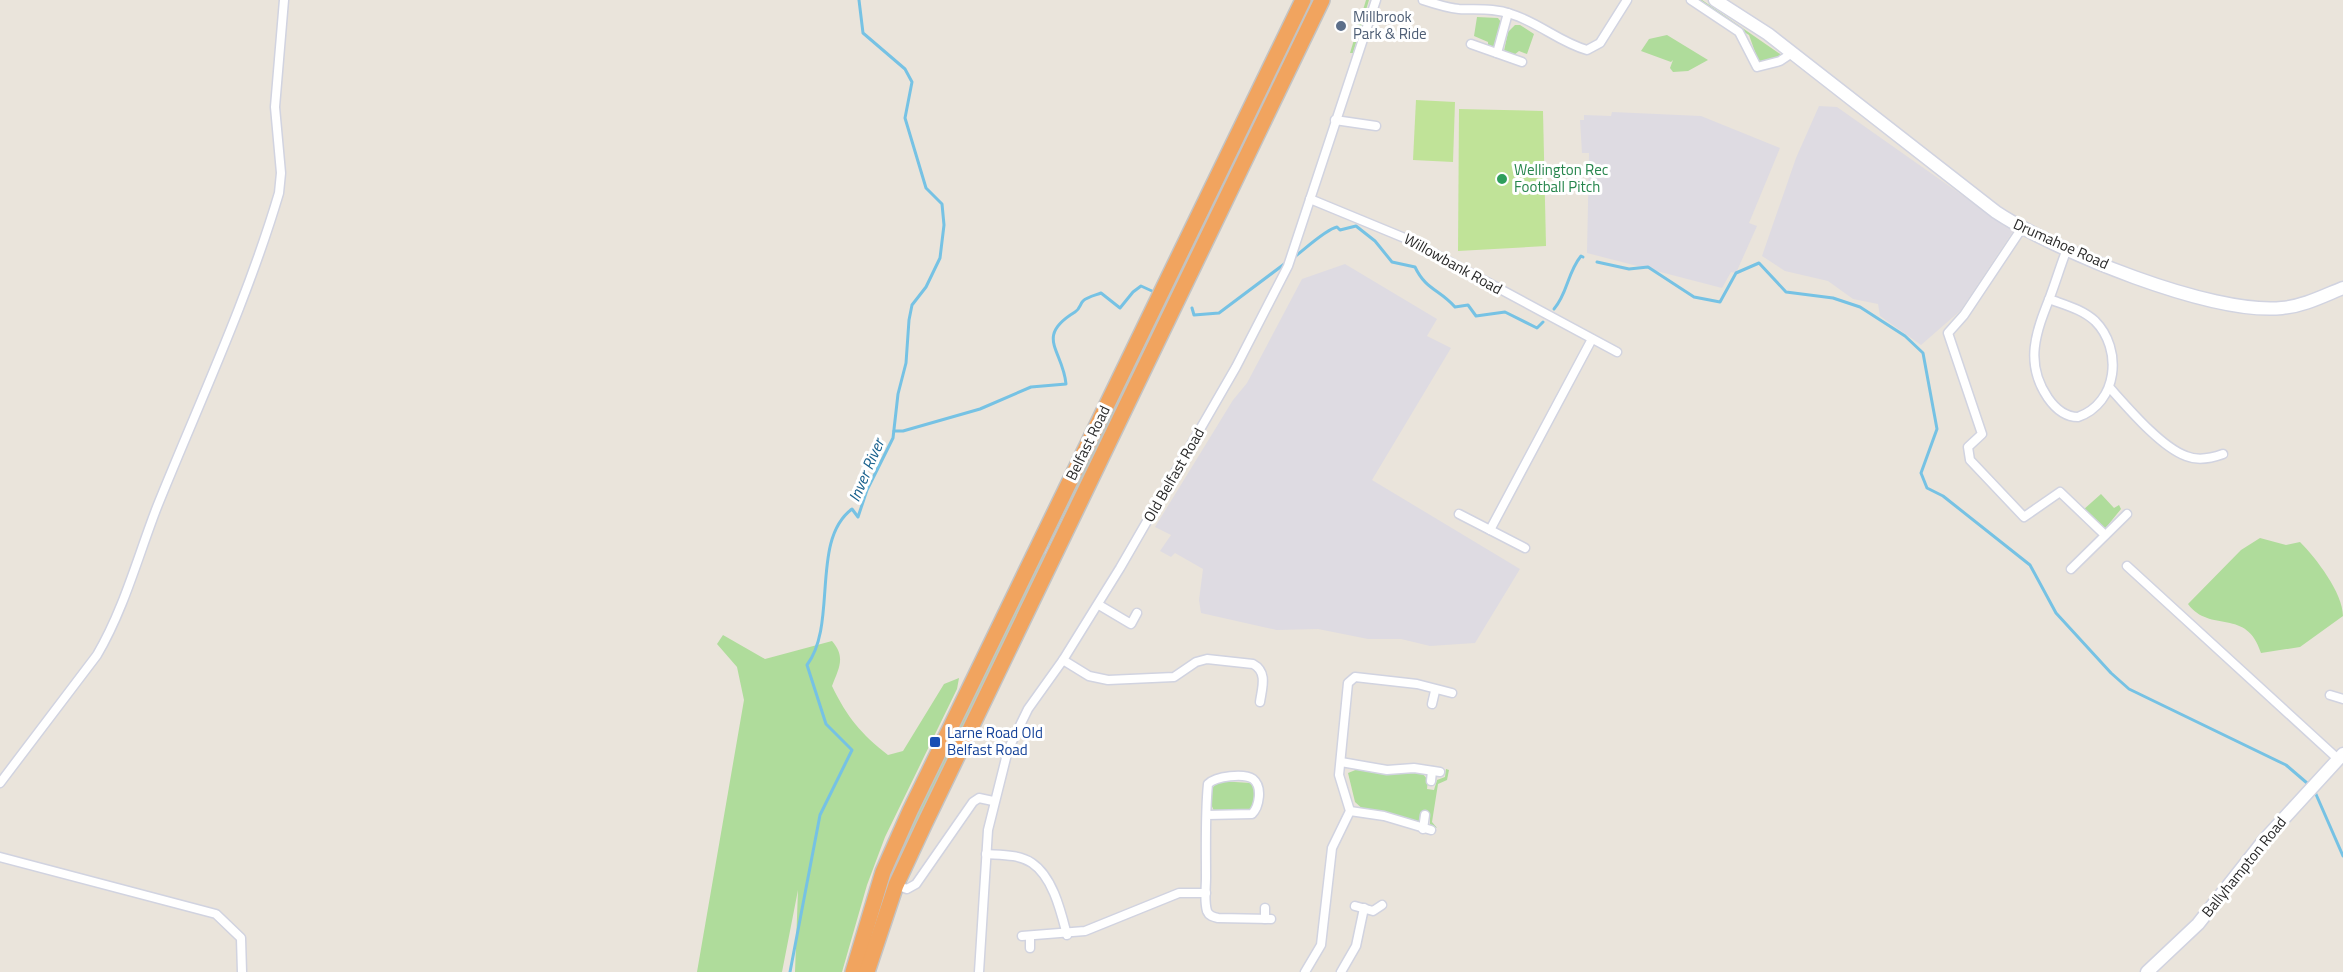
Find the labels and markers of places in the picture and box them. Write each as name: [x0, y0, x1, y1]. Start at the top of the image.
place label: Millbrook Park & Ride: [1353, 5, 1427, 45]
marker: Millbrook Park & Ride: [1334, 19, 1348, 33]
place label: Wellington Rec Football Pitch: [1514, 158, 1608, 198]
marker: Wellington Rec Football Pitch: [1495, 172, 1509, 186]
place label: Larne Road Old Belfast Road: [947, 721, 1043, 761]
marker: Larne Road Old Belfast Road: [928, 735, 942, 749]

